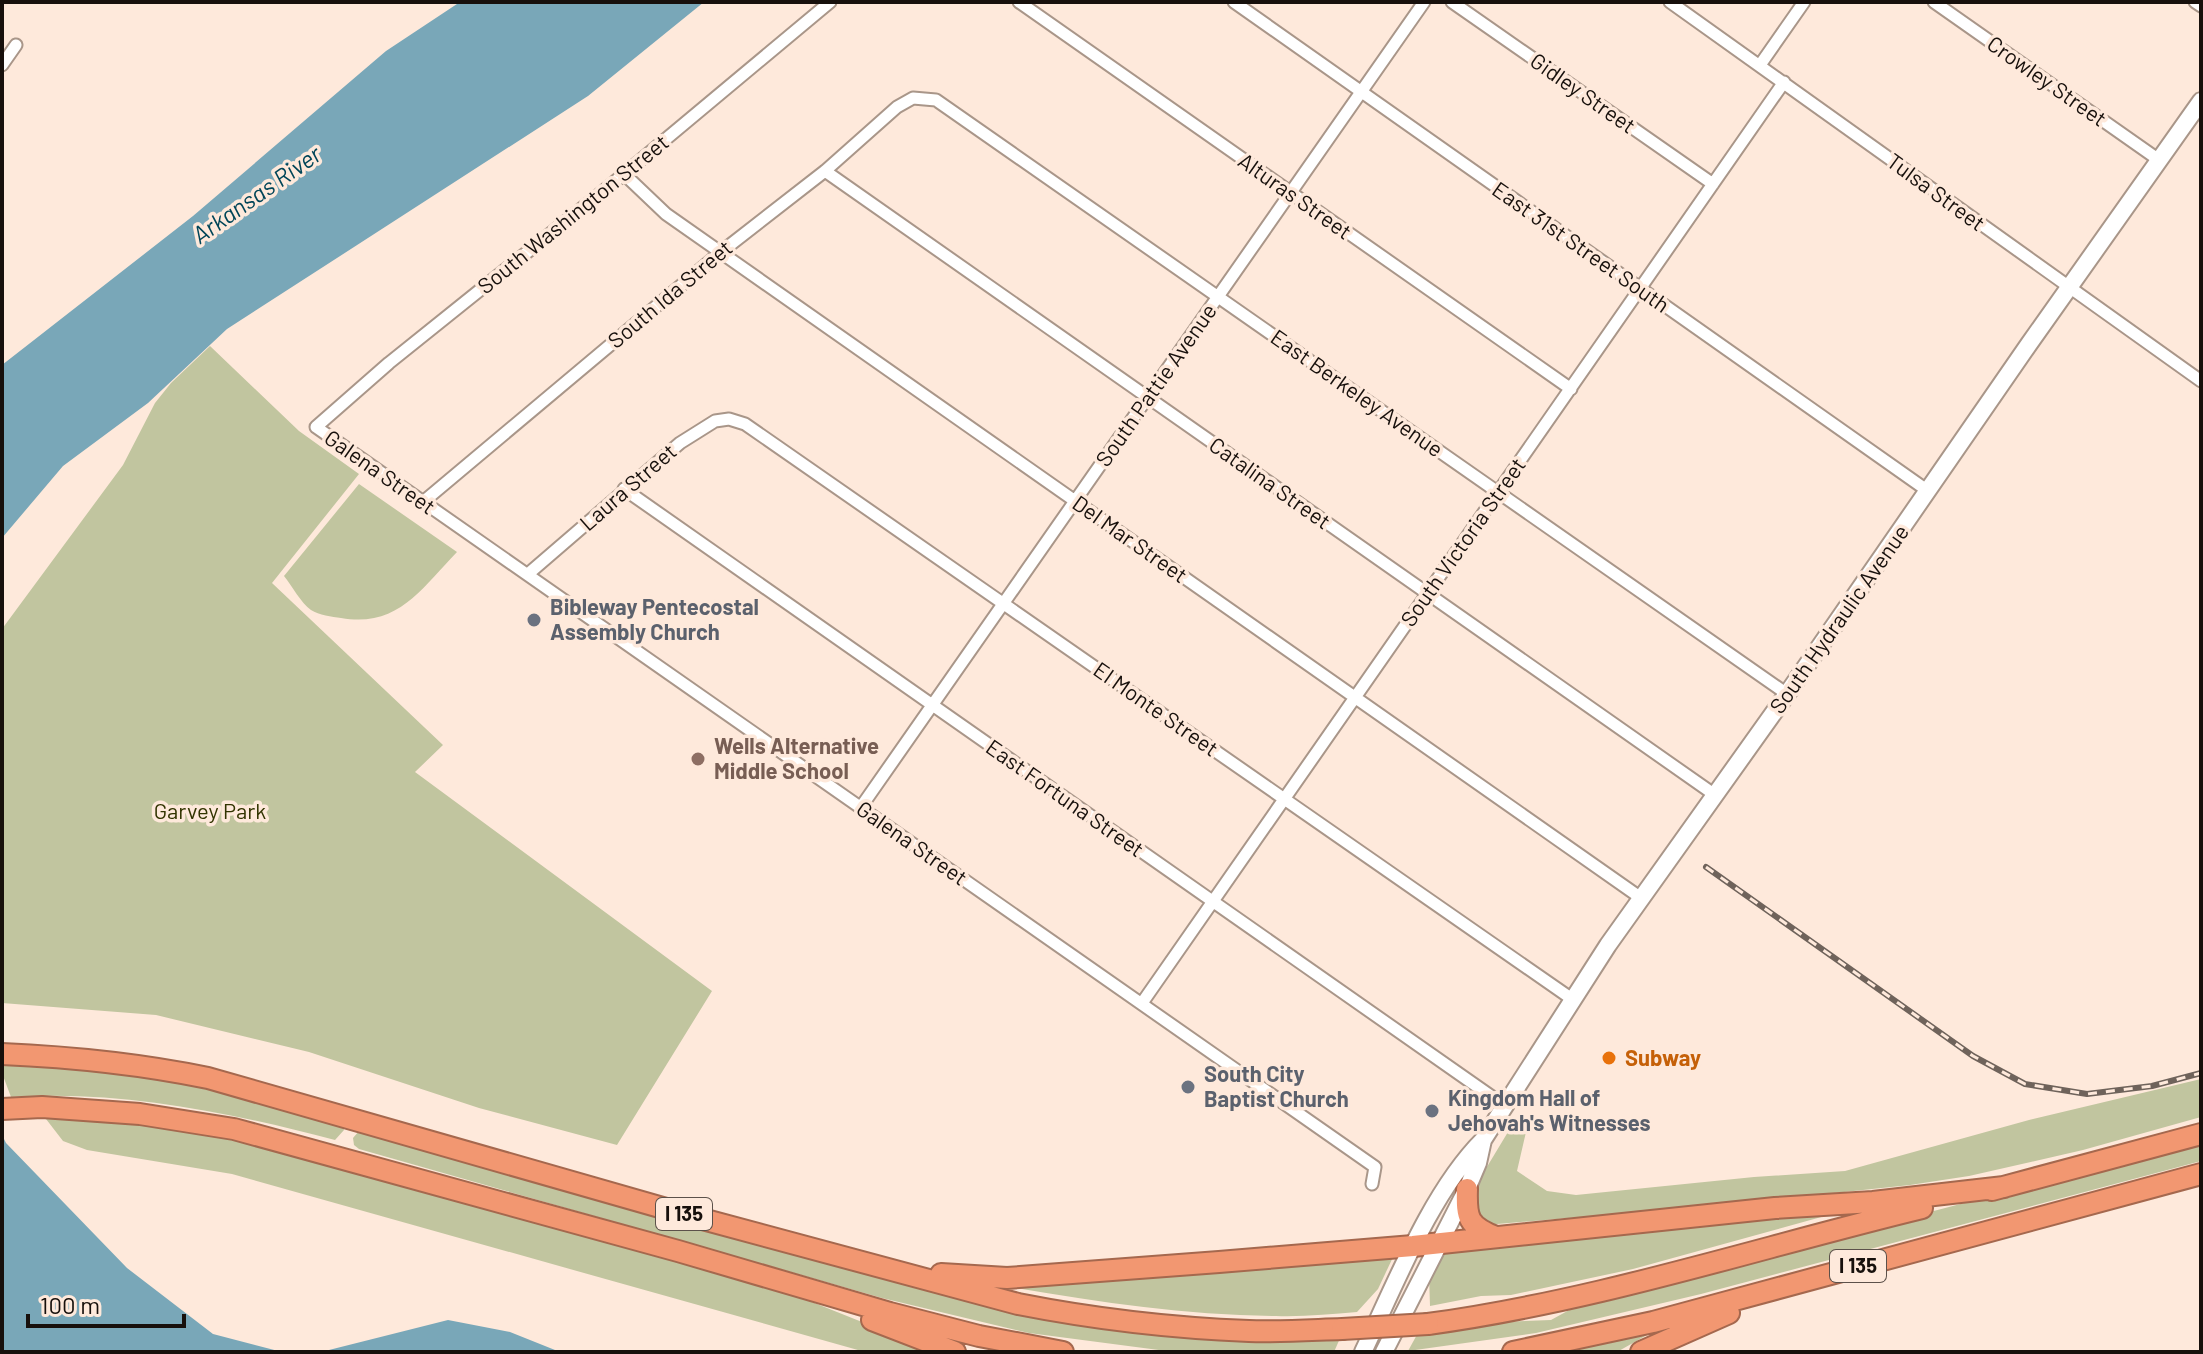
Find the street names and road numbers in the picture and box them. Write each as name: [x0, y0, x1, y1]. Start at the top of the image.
street label: Crowley Street: [1983, 29, 2112, 131]
street label: Gidley Street: [1526, 46, 1641, 138]
street label: South Washington Street: [472, 128, 673, 298]
street label: Alturas Street: [1234, 147, 1357, 244]
street label: Tulsa Street: [1883, 147, 1991, 235]
street label: East 31st Street South: [1488, 175, 1675, 317]
street label: South Ida Street: [602, 234, 737, 353]
street label: South Pattie Avenue: [1089, 298, 1221, 471]
street label: East Berkeley Avenue: [1266, 323, 1449, 461]
street label: Galena Street: [320, 424, 441, 519]
street label: Catalina Street: [1205, 431, 1336, 534]
street label: Laura Street: [574, 437, 681, 535]
street label: South Victoria Street: [1394, 452, 1530, 631]
street label: Del Mar Street: [1068, 489, 1193, 587]
street label: South Hydraulic Avenue: [1763, 519, 1913, 718]
street label: El Monte Street: [1089, 656, 1224, 761]
street label: East Fortuna Street: [982, 733, 1150, 861]
street label: Galena Street: [852, 795, 973, 890]
road number: I 135: [656, 1198, 712, 1230]
road number: I 135: [1830, 1250, 1886, 1282]

